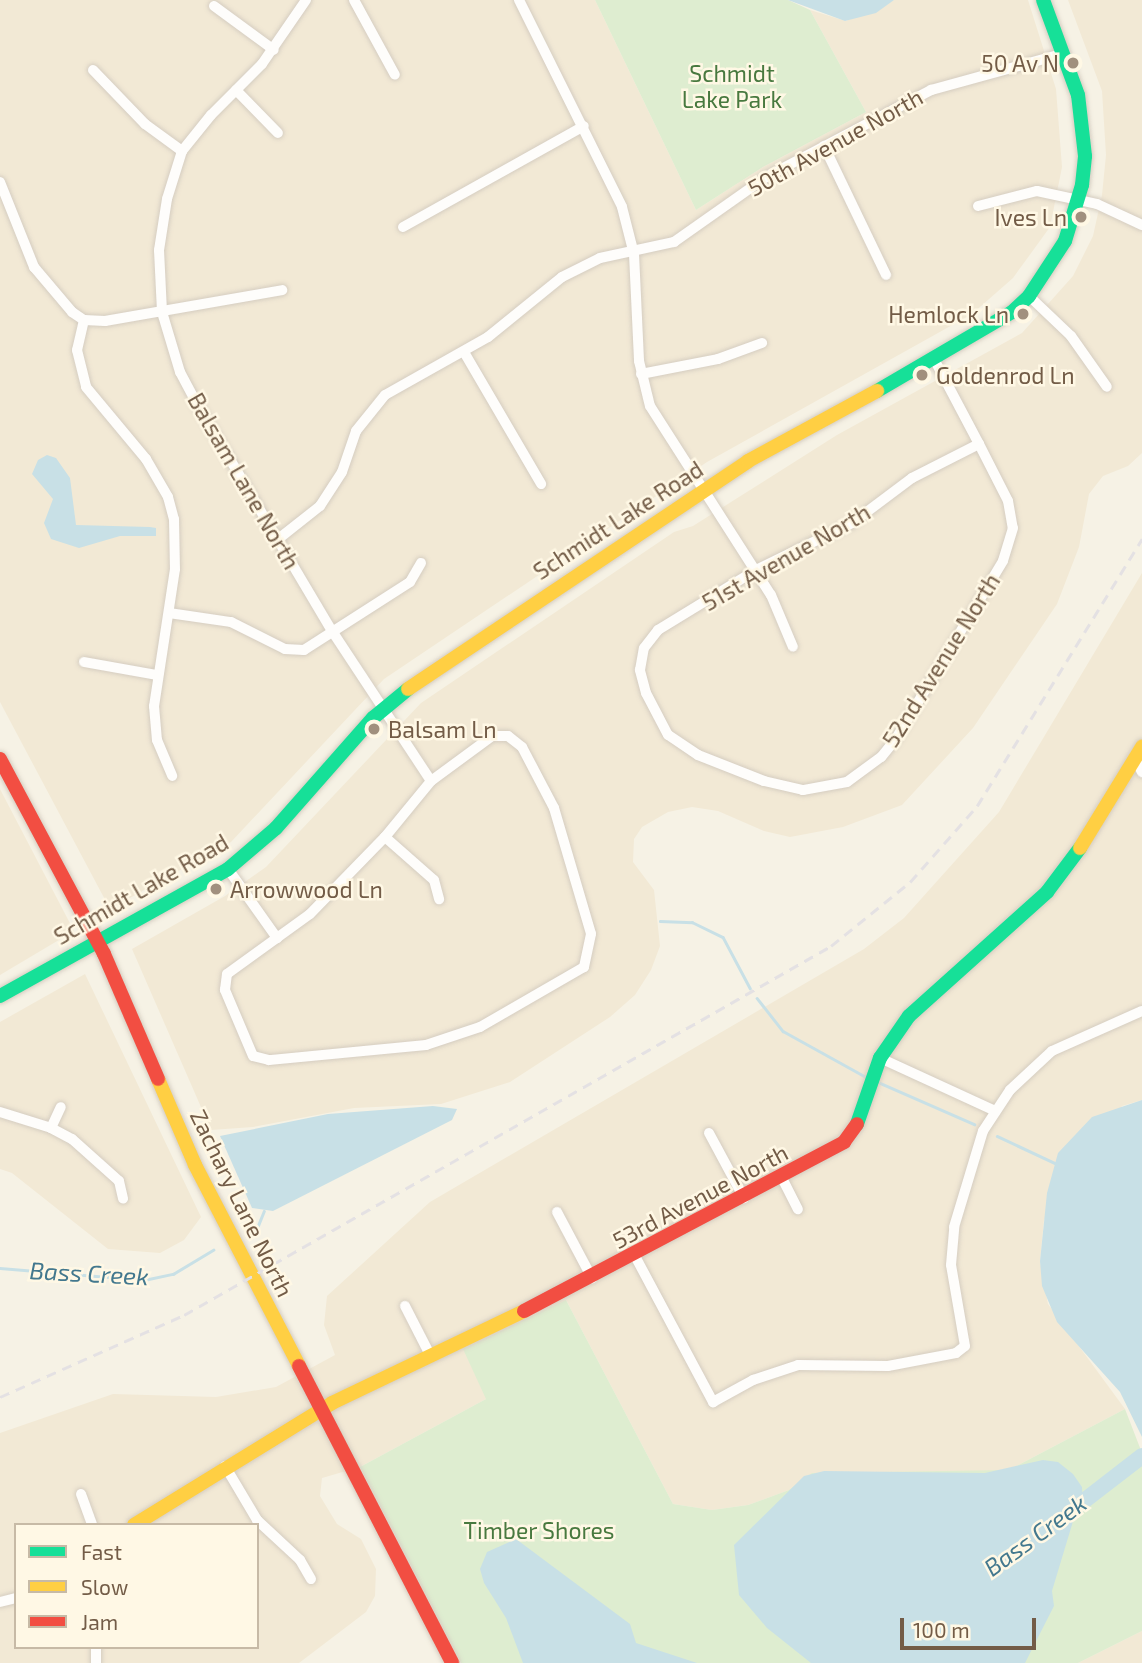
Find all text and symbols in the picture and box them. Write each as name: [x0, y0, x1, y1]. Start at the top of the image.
place label: 50 Av N: [980, 49, 1059, 77]
marker: 50 Av N: [1065, 55, 1081, 71]
park label: Schmidt Lake Park: [682, 59, 782, 113]
street label: 50th Avenue North: [742, 82, 928, 202]
place label: Ives Ln: [995, 203, 1067, 231]
marker: Ives Ln: [1073, 209, 1089, 225]
place label: Hemlock Ln: [888, 300, 1009, 328]
marker: Hemlock Ln: [1015, 306, 1031, 322]
place label: Goldenrod Ln: [936, 361, 1075, 389]
marker: Goldenrod Ln: [914, 367, 930, 383]
street label: Balsam Lane North: [182, 388, 306, 574]
street label: Schmidt Lake Road: [528, 455, 708, 585]
street label: 51st Avenue North: [697, 498, 875, 616]
street label: 52nd Avenue North: [876, 568, 1006, 752]
place label: Balsam Ln: [388, 715, 496, 743]
marker: Balsam Ln: [366, 721, 382, 737]
street label: Schmidt Lake Road: [49, 828, 233, 950]
place label: Arrowwood Ln: [230, 875, 383, 903]
marker: Arrowwood Ln: [208, 881, 224, 897]
street label: Zachary Lane North: [185, 1105, 299, 1301]
street label: 53rd Avenue North: [607, 1138, 793, 1254]
water label: Bass Creek: [29, 1255, 149, 1291]
water label: Bass Creek: [978, 1488, 1092, 1582]
park label: Timber Shores: [463, 1516, 615, 1544]
legend: [14, 1523, 259, 1649]
text: Fast: [81, 1539, 122, 1564]
text: Slow: [81, 1574, 128, 1599]
scale bar: [904, 1604, 1040, 1648]
text: Jam: [81, 1609, 118, 1634]
text: 100 m: [913, 1617, 970, 1642]

